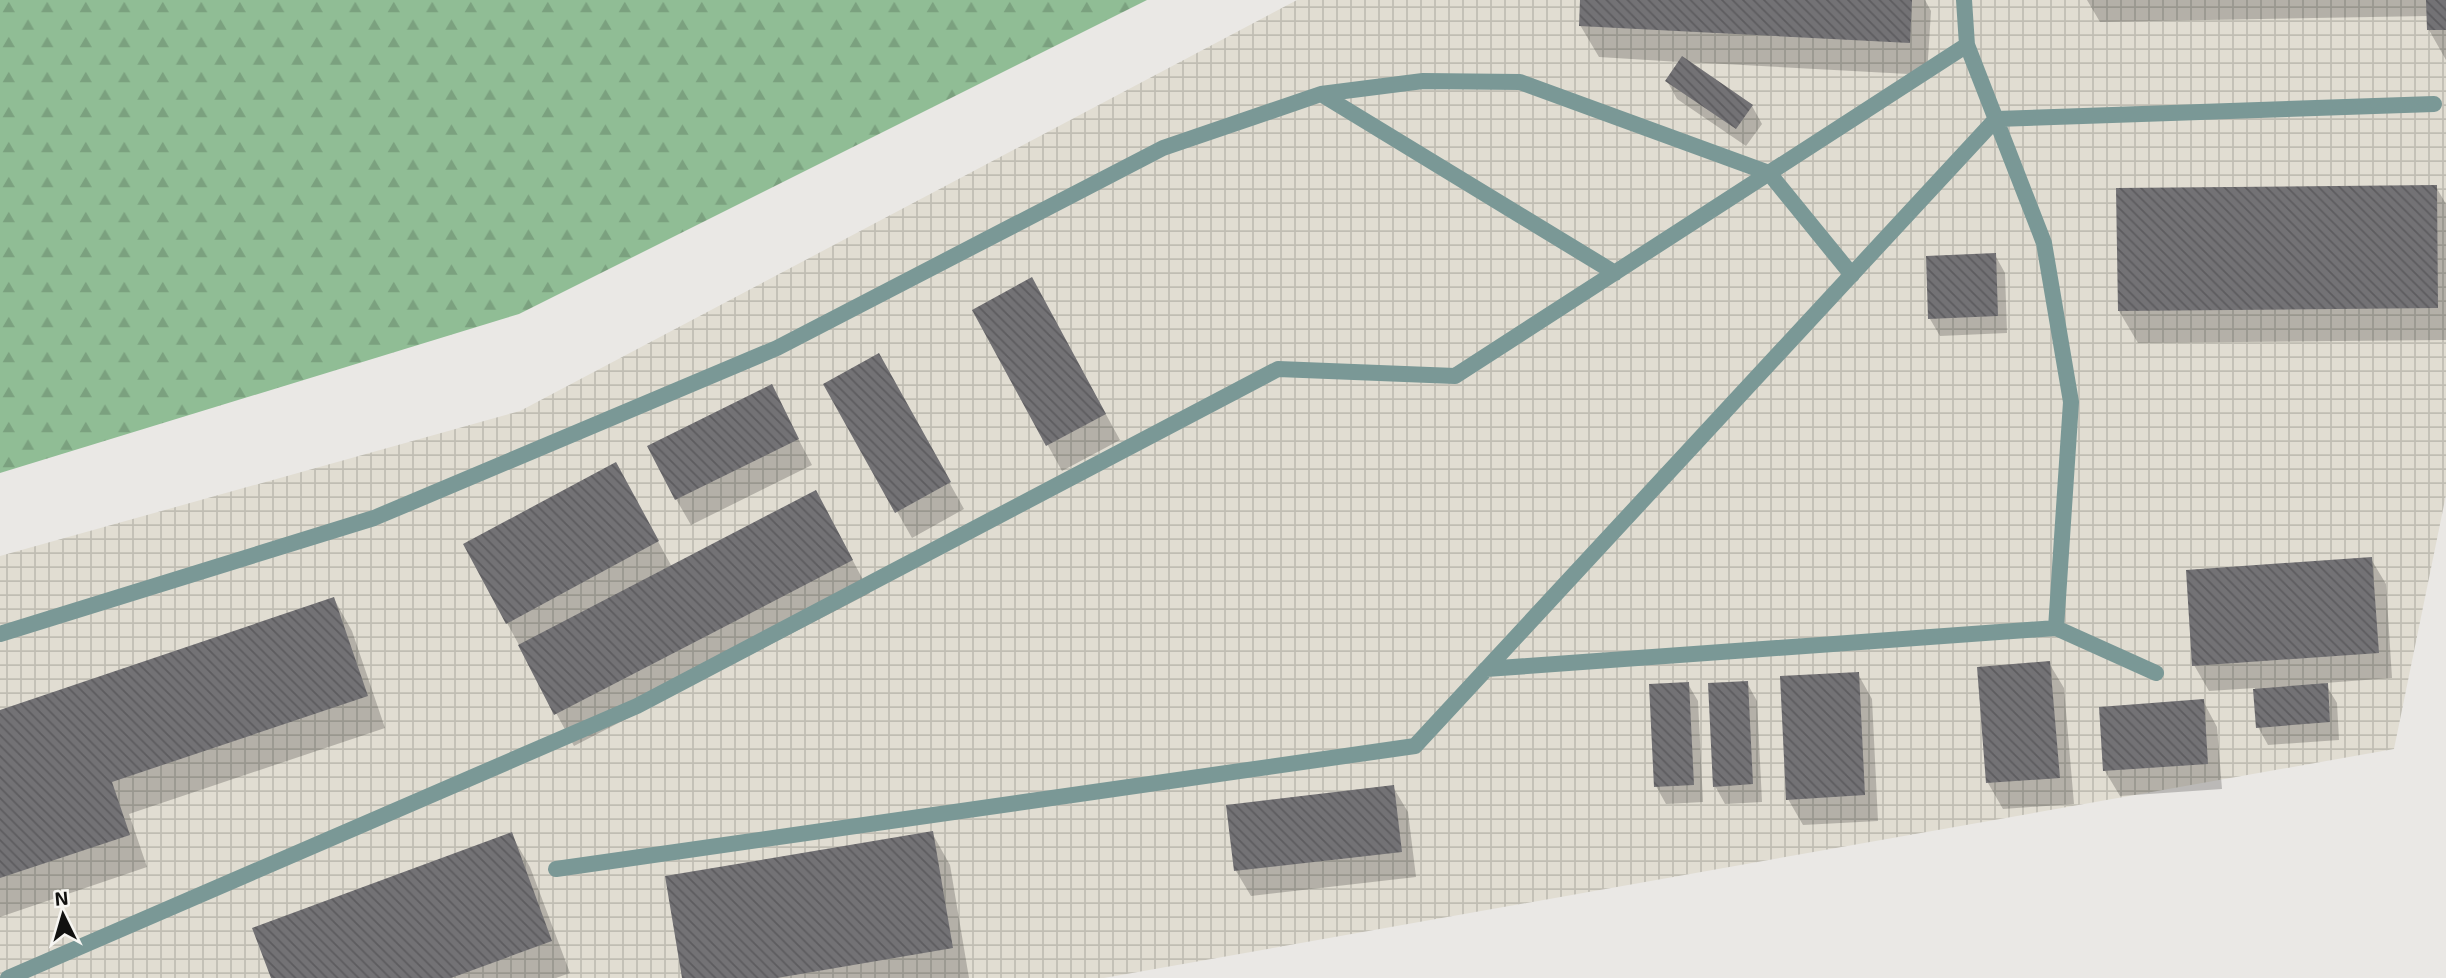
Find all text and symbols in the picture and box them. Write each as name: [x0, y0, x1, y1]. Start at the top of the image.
north arrow: [28, 880, 98, 950]
text: N: [54, 886, 69, 910]

